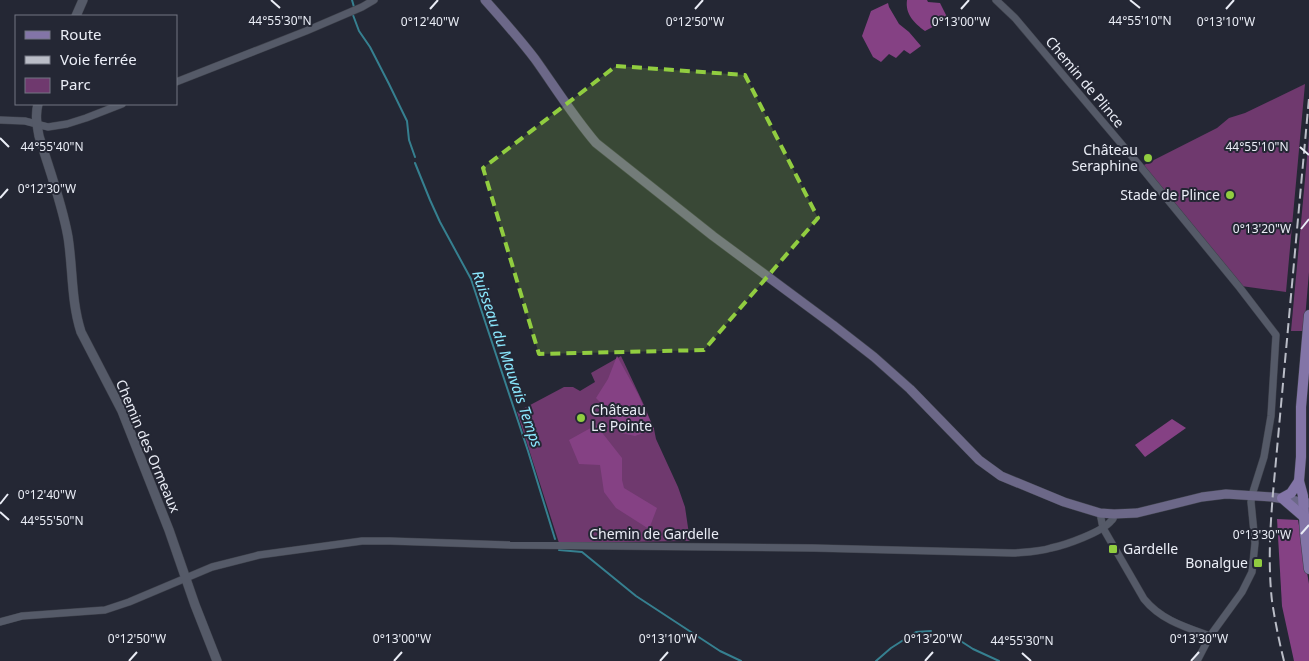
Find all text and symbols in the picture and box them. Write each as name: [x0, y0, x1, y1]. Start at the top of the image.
text: 44°55'30"N: [248, 12, 312, 29]
text: 44°55'10"N: [1108, 12, 1172, 29]
text: 0°12'40"W: [401, 13, 459, 30]
text: 0°12'50"W: [666, 13, 724, 30]
text: 0°13'00"W: [932, 13, 990, 30]
text: 0°13'10"W: [1197, 13, 1255, 30]
legend: [15, 15, 178, 105]
text: Route: [60, 24, 102, 44]
street label: Chemin de Plince: [1042, 32, 1129, 131]
text: Voie ferrée: [60, 49, 137, 69]
text: Parc: [60, 74, 91, 94]
text: 44°55'40"N: [20, 138, 84, 155]
text: 44°55'10"N: [1225, 138, 1289, 155]
place label: Château Seraphine: [1072, 140, 1138, 175]
marker: Château Seraphine: [1142, 152, 1154, 164]
text: 0°12'30"W: [18, 180, 76, 197]
place label: Stade de Plince: [1120, 185, 1220, 204]
marker: Stade de Plince: [1224, 189, 1236, 201]
text: 0°13'20"W: [1233, 220, 1291, 237]
water label: Ruisseau du Mauvais Temps: [468, 268, 548, 450]
street label: Chemin des Ormeaux: [112, 376, 185, 516]
place label: Château Le Pointe: [591, 400, 652, 435]
marker: Château Le Pointe: [575, 412, 587, 424]
text: 0°12'40"W: [18, 486, 76, 503]
text: 44°55'50"N: [20, 512, 84, 529]
street label: Chemin de Gardelle: [589, 524, 719, 543]
text: 0°13'30"W: [1233, 526, 1291, 543]
place label: Gardelle: [1123, 539, 1178, 558]
marker: Gardelle: [1107, 543, 1119, 555]
place label: Bonalgue: [1185, 553, 1248, 572]
marker: Bonalgue: [1252, 557, 1264, 569]
text: 0°12'50"W: [108, 630, 166, 647]
text: 0°13'00"W: [373, 630, 431, 647]
text: 0°13'10"W: [639, 630, 697, 647]
text: 0°13'20"W: [904, 630, 962, 647]
text: 0°13'30"W: [1170, 630, 1228, 647]
text: 44°55'30"N: [990, 632, 1054, 649]

